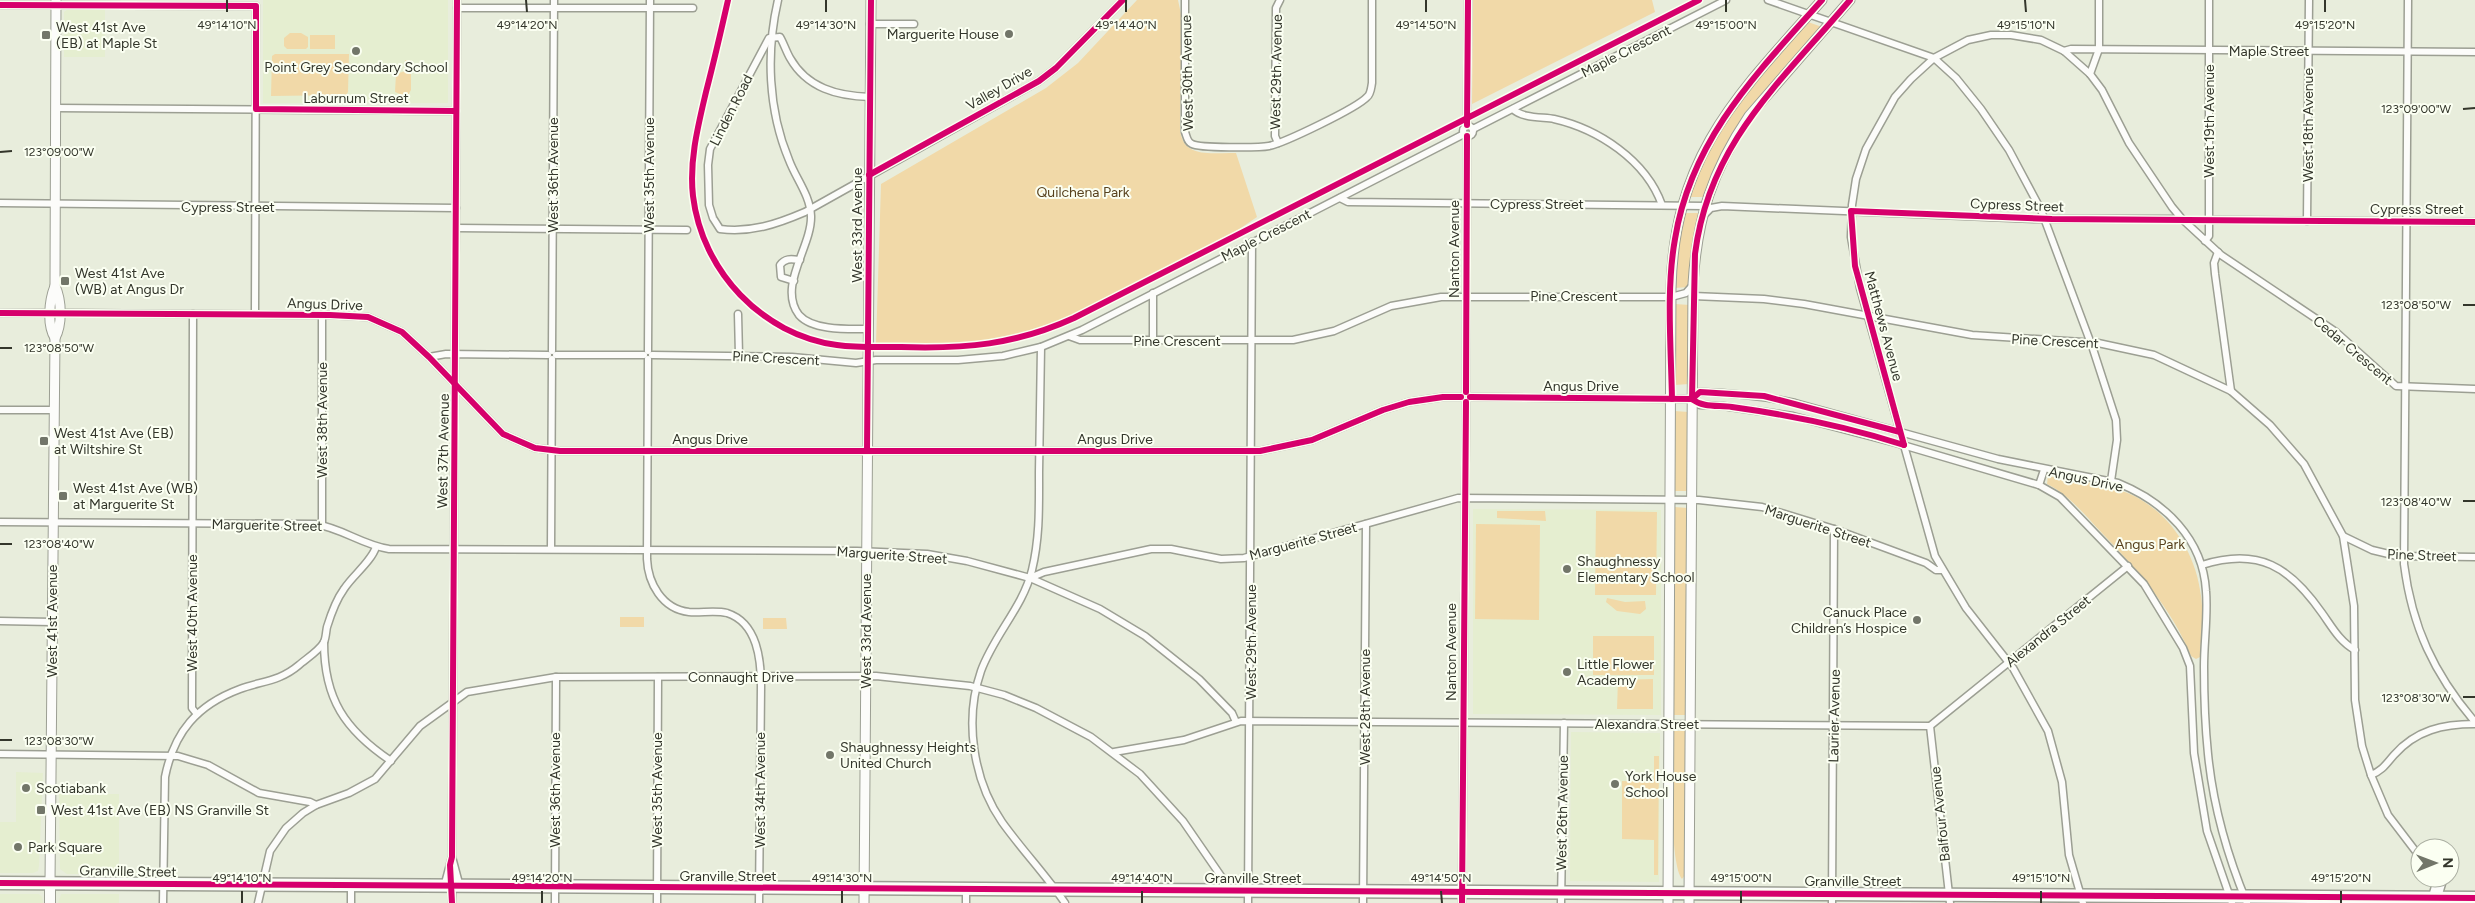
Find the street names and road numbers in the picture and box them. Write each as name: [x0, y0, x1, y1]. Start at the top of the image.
street label: West 30th Avenue: [1178, 14, 1197, 131]
street label: West 29th Avenue: [1267, 14, 1286, 130]
street label: Maple Crescent: [1578, 21, 1674, 81]
street label: Maple Street: [2229, 43, 2309, 60]
street label: Valley Drive: [963, 63, 1035, 114]
street label: West 19th Avenue: [2201, 64, 2218, 178]
street label: West 18th Avenue: [2300, 68, 2317, 182]
street label: Linden Road: [706, 72, 757, 149]
street label: Laburnum Street: [303, 90, 409, 107]
street label: West 36th Avenue: [545, 117, 562, 233]
street label: West 35th Avenue: [641, 117, 658, 233]
street label: West 33rd Avenue: [849, 167, 866, 282]
street label: Cypress Street: [1970, 195, 2064, 216]
street label: Cypress Street: [1490, 196, 1584, 213]
street label: Cypress Street: [181, 199, 275, 216]
street label: Nanton Avenue: [1446, 200, 1463, 298]
street label: Cypress Street: [2370, 201, 2464, 218]
street label: Maple Crescent: [1218, 205, 1314, 265]
street label: Matthews Avenue: [1861, 269, 1906, 383]
street label: Pine Crescent: [1530, 288, 1618, 305]
street label: Angus Drive: [287, 295, 363, 314]
street label: Cedar Crescent: [2309, 312, 2396, 389]
street label: Pine Crescent: [2011, 331, 2099, 352]
street label: Pine Crescent: [1133, 333, 1221, 350]
street label: Pine Crescent: [732, 348, 820, 369]
street label: West 38th Avenue: [314, 362, 331, 478]
street label: Angus Drive: [1543, 378, 1619, 395]
street label: West 37th Avenue: [434, 393, 453, 509]
street label: Angus Drive: [672, 431, 748, 448]
street label: Angus Drive: [1077, 431, 1153, 448]
street label: Angus Drive: [2047, 463, 2125, 496]
street label: Marguerite Street: [1762, 501, 1873, 552]
street label: Marguerite Street: [211, 516, 323, 535]
street label: Marguerite Street: [1247, 519, 1359, 564]
street label: Marguerite Street: [836, 543, 948, 568]
street label: Pine Street: [2387, 546, 2457, 565]
street label: West 40th Avenue: [184, 554, 201, 672]
street label: West 41st Avenue: [44, 564, 61, 677]
street label: West 33rd Avenue: [858, 573, 875, 688]
street label: West 29th Avenue: [1243, 584, 1260, 700]
street label: Alexandra Street: [2002, 592, 2094, 671]
street label: Nanton Avenue: [1443, 603, 1460, 701]
street label: West 28th Avenue: [1357, 649, 1374, 765]
street label: Connaught Drive: [688, 669, 794, 686]
street label: Laurier Avenue: [1825, 669, 1844, 763]
street label: Alexandra Street: [1595, 716, 1699, 733]
street label: West 36th Avenue: [547, 732, 564, 848]
street label: West 35th Avenue: [649, 732, 666, 848]
street label: West 34th Avenue: [752, 732, 769, 848]
street label: West 26th Avenue: [1553, 755, 1572, 871]
street label: Balfour Avenue: [1927, 765, 1954, 862]
street label: Granville Street: [79, 862, 177, 881]
street label: Granville Street: [679, 868, 777, 885]
street label: Granville Street: [1204, 870, 1302, 887]
street label: Granville Street: [1804, 873, 1902, 890]

